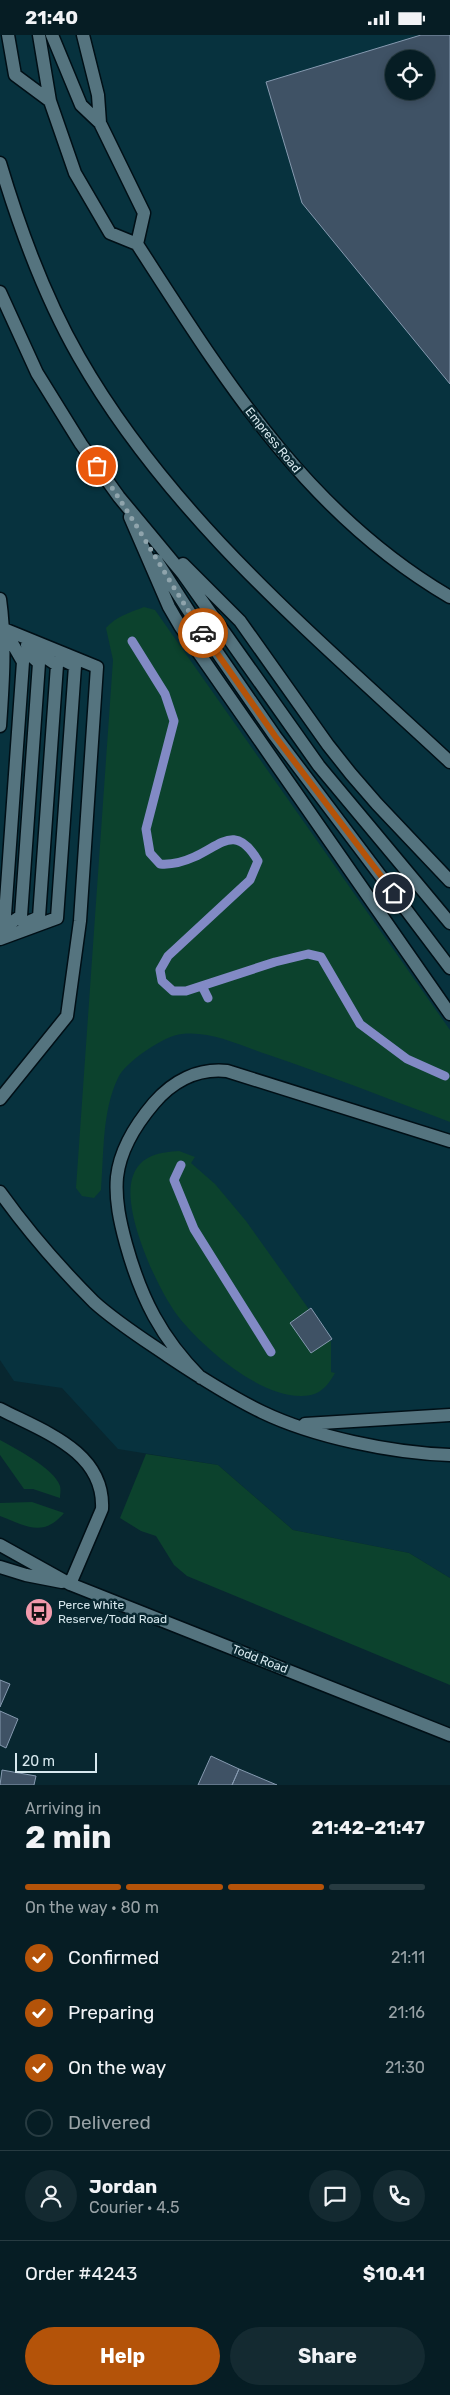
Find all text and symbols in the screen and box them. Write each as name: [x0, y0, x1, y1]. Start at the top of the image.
text: 21:40: [25, 6, 78, 29]
map controls: [385, 50, 435, 100]
button: locate: [385, 50, 435, 100]
street label: Empress Road: [242, 405, 304, 475]
pin: [76, 445, 118, 487]
icon: bag: [83, 452, 111, 480]
courier: [178, 608, 228, 658]
icon: car: [189, 619, 217, 647]
pin: [373, 872, 415, 914]
icon: home: [380, 879, 408, 907]
bus stop icon: Perce White Reserve/Todd Road: [24, 1597, 54, 1627]
place label: Perce White Reserve/Todd Road: [58, 1598, 167, 1626]
street label: Todd Road: [230, 1642, 290, 1676]
scale bar: [15, 1750, 98, 1773]
text: 20 m: [22, 1753, 55, 1770]
text: Arriving in: [25, 1799, 101, 1818]
text: 21:42–21:47: [312, 1816, 425, 1839]
text: 2 min: [25, 1818, 112, 1856]
text: On the way · 80 m: [25, 1898, 159, 1917]
icon: check: [25, 1944, 53, 1972]
text: Confirmed: [68, 1946, 159, 1969]
text: 21:11: [391, 1948, 425, 1967]
icon: check: [25, 1999, 53, 2027]
text: Preparing: [68, 2001, 154, 2024]
text: 21:16: [388, 2003, 425, 2022]
icon: check: [25, 2054, 53, 2082]
text: On the way: [68, 2056, 166, 2079]
text: 21:30: [385, 2058, 425, 2077]
text: Delivered: [68, 2111, 151, 2134]
button: person: [25, 2170, 77, 2222]
button: chat: [309, 2170, 361, 2222]
button: phone: [373, 2170, 425, 2222]
text: Jordan: [89, 2175, 157, 2198]
text: Courier · 4.5: [89, 2198, 179, 2217]
text: Order #4243: [25, 2262, 138, 2285]
text: $10.41: [363, 2262, 425, 2285]
button: Help: [25, 2327, 220, 2385]
button: Share: [230, 2327, 425, 2385]

